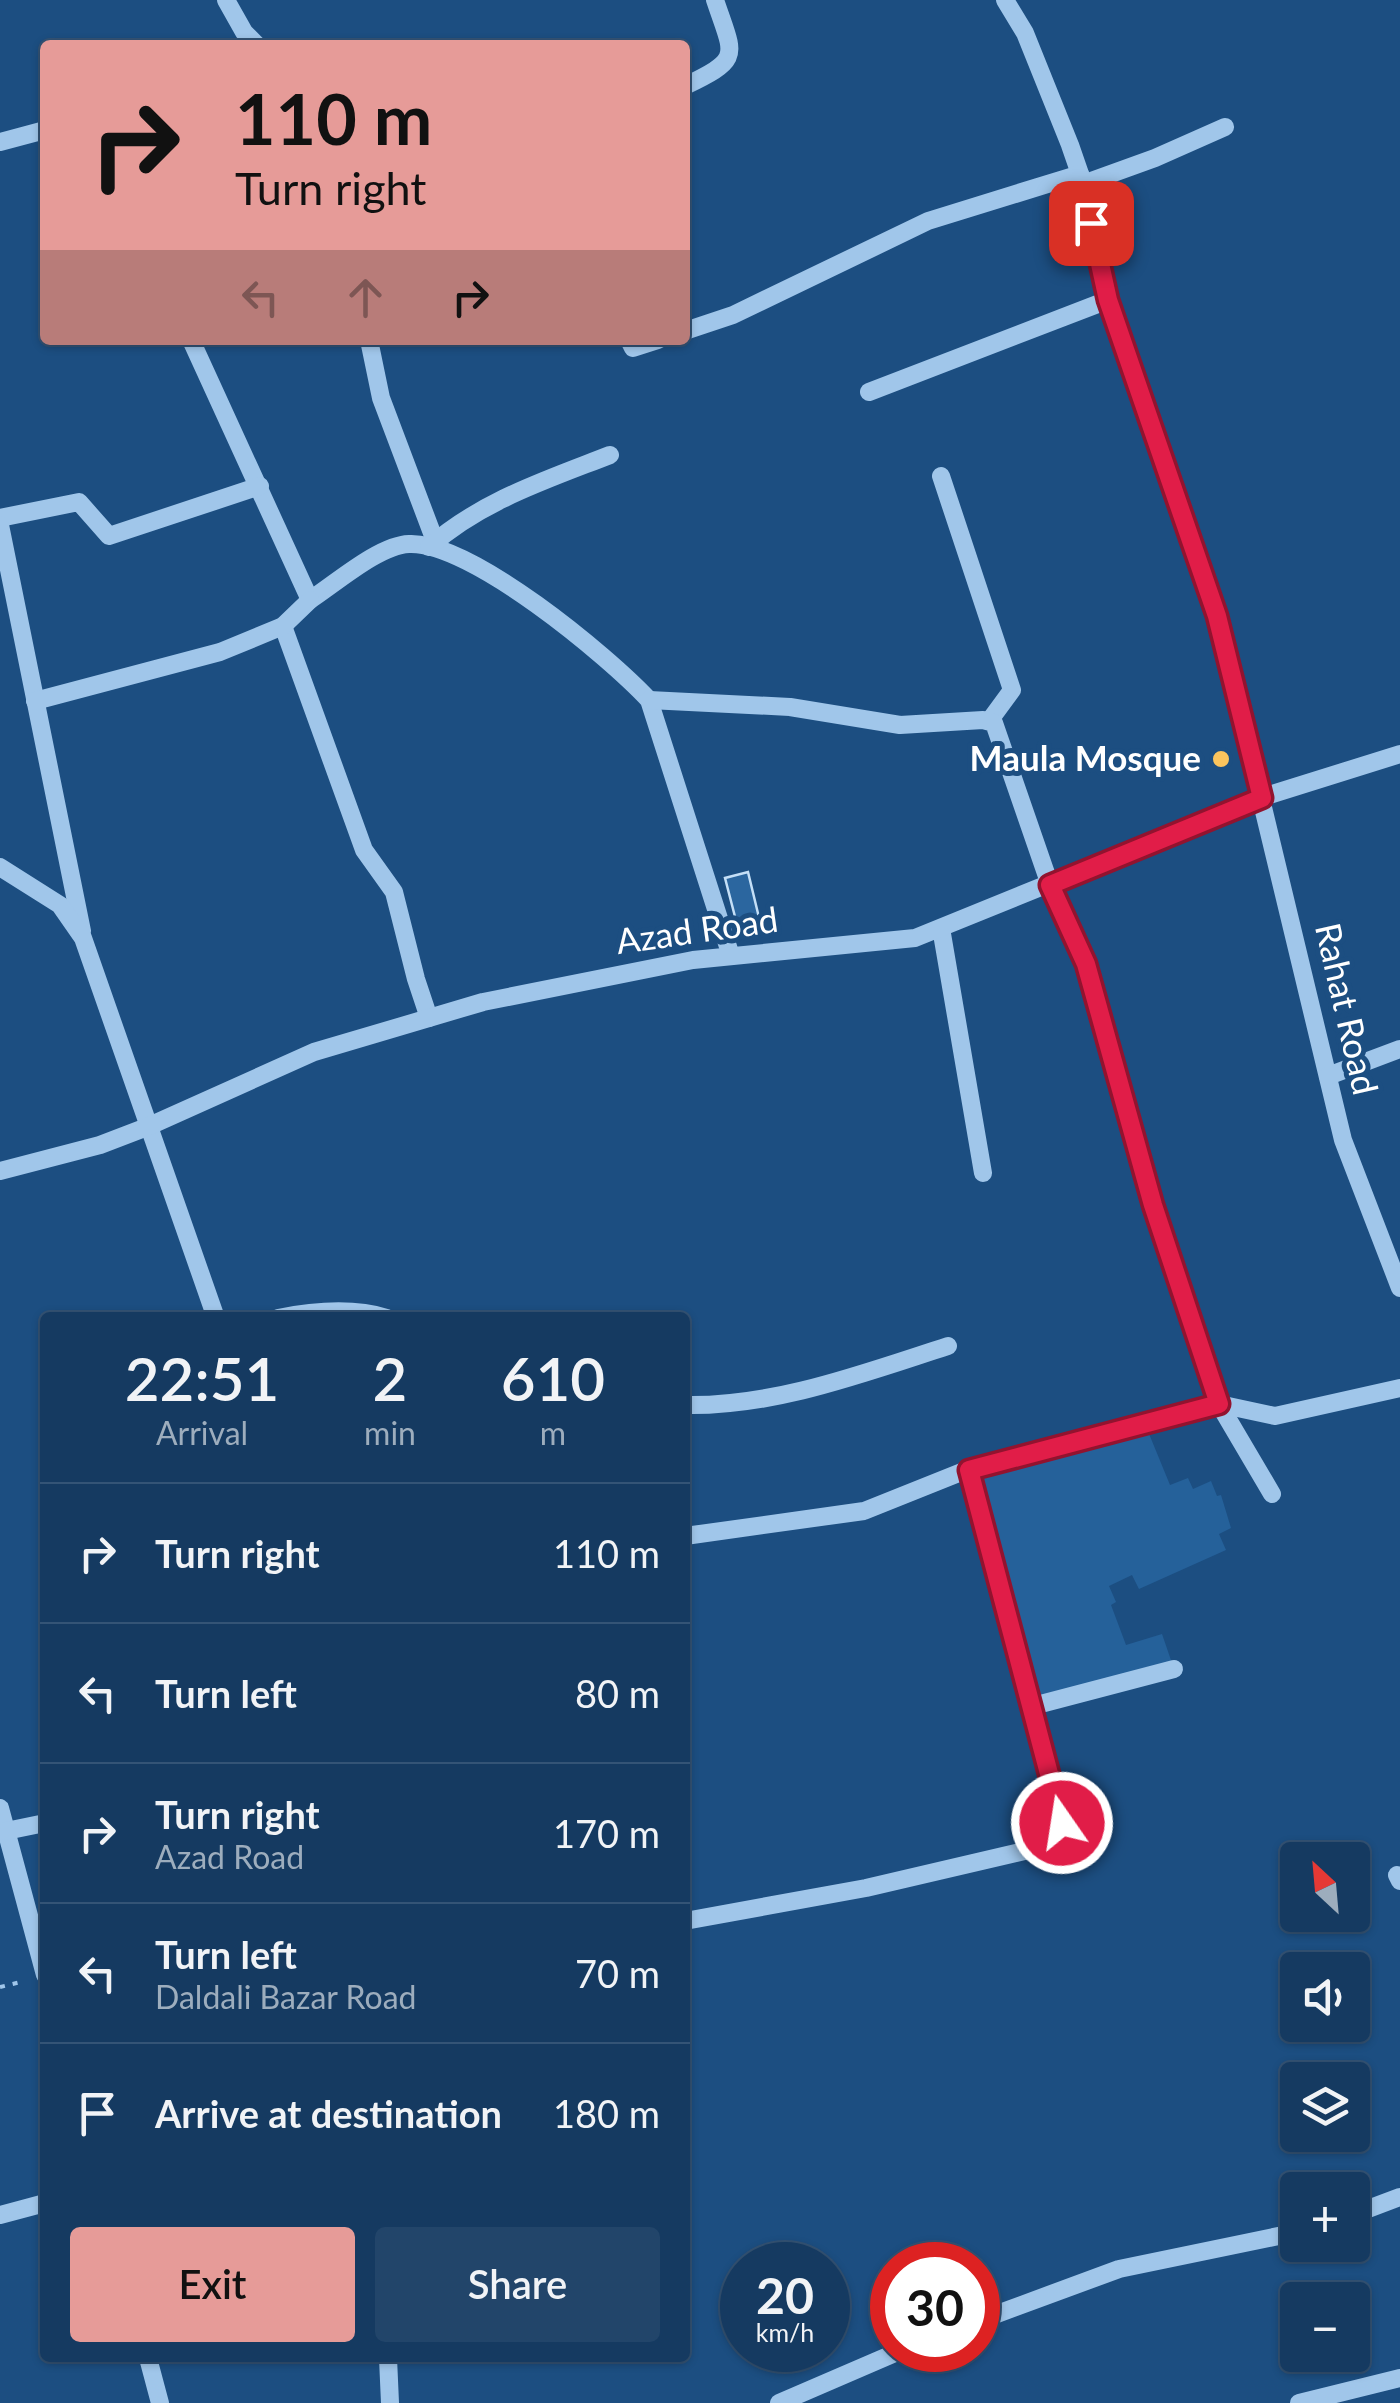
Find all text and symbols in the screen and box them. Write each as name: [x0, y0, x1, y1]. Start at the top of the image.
text: 110 m: [235, 76, 432, 160]
icon: right: [70, 80, 200, 210]
text: Turn right: [235, 161, 426, 215]
pin: [1049, 181, 1134, 266]
icon: arrive: [1064, 196, 1119, 251]
icon: left: [233, 270, 288, 325]
icon: ahead: [338, 270, 393, 325]
icon: right: [443, 270, 498, 325]
place label: Maula Mosque: [970, 736, 1201, 778]
marker: Maula Mosque: [1210, 748, 1232, 770]
street label: Azad Road: [613, 897, 780, 961]
street label: Rahat Road: [1308, 919, 1388, 1098]
text: 22:51: [125, 1342, 279, 1414]
text: 2: [373, 1342, 407, 1414]
text: 610: [501, 1342, 605, 1414]
text: Arrival: [156, 1413, 248, 1452]
text: min: [364, 1413, 416, 1452]
text: m: [540, 1413, 566, 1452]
icon: right: [70, 1526, 125, 1581]
text: Turn right: [155, 1530, 320, 1576]
text: 110 m: [553, 1530, 660, 1576]
icon: left: [70, 1666, 125, 1721]
text: Turn left: [155, 1670, 297, 1716]
text: 80 m: [575, 1670, 660, 1716]
position arrow: [1010, 1771, 1114, 1875]
text: Turn right: [155, 1791, 320, 1837]
icon: right: [70, 1806, 125, 1861]
text: 170 m: [553, 1810, 660, 1856]
text: Azad Road: [155, 1837, 304, 1876]
north arrow: [1280, 1842, 1370, 1932]
map controls: [1280, 1842, 1370, 2372]
text: Turn left: [155, 1931, 297, 1977]
icon: left: [70, 1946, 125, 2001]
text: 70 m: [575, 1950, 660, 1996]
button: sound: [1280, 1952, 1370, 2042]
text: Daldali Bazar Road: [155, 1977, 416, 2016]
button: layers: [1280, 2062, 1370, 2152]
icon: arrive: [70, 2086, 125, 2141]
text: Arrive at destination: [155, 2090, 502, 2136]
text: 180 m: [553, 2090, 660, 2136]
button: +: [1280, 2172, 1370, 2262]
button: Exit: [70, 2227, 355, 2342]
button: Share: [375, 2227, 660, 2342]
speed limit sign: 30: [870, 2242, 1000, 2372]
text: 20: [756, 2265, 814, 2325]
button: −: [1280, 2282, 1370, 2372]
text: km/h: [756, 2317, 814, 2347]

